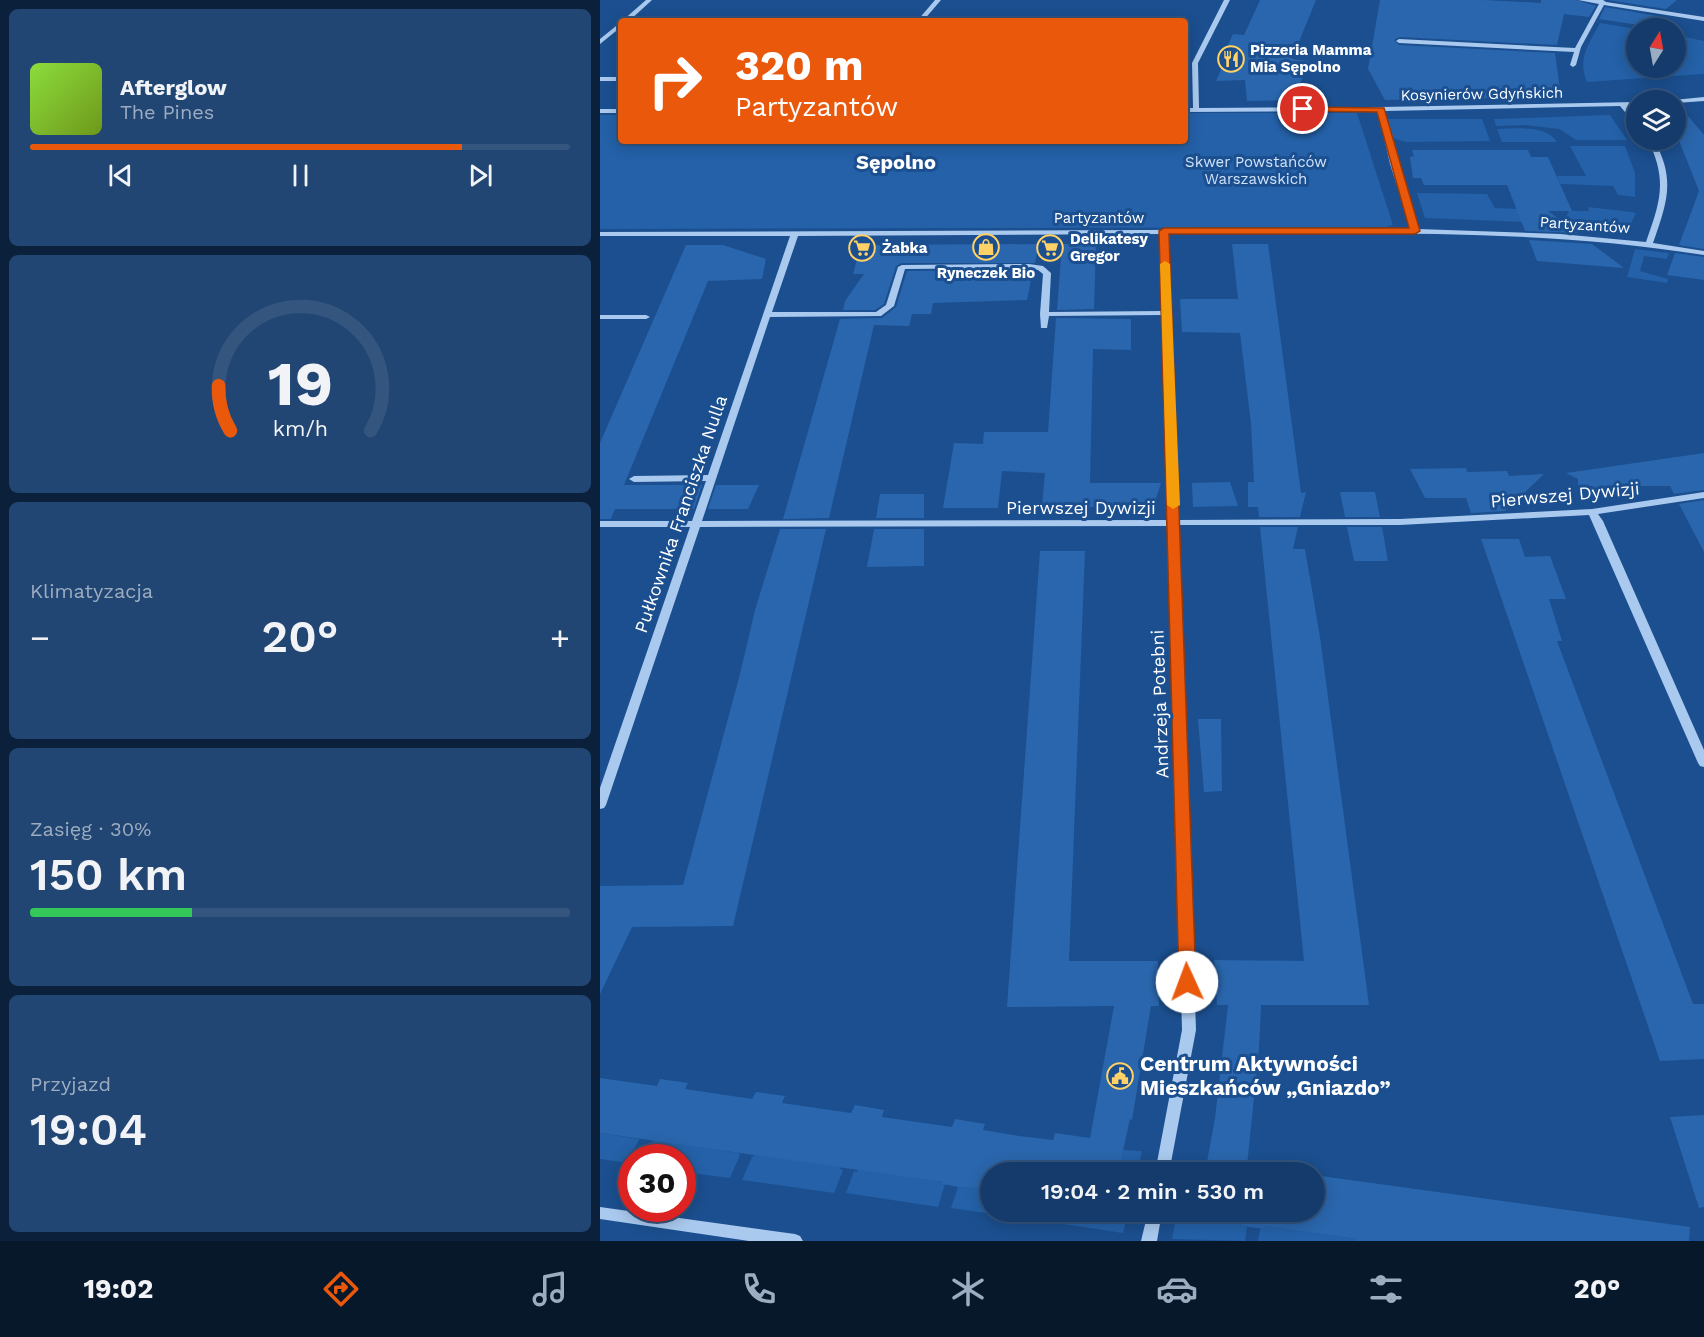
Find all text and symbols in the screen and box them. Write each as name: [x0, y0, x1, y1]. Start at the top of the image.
north arrow: [1626, 18, 1686, 78]
map controls: [1626, 18, 1686, 150]
text: 320 m: [735, 41, 864, 90]
place label: Pizzeria Mamma Mia Sępolno: [1250, 41, 1372, 76]
icon: right: [636, 42, 714, 120]
restaurant icon: Pizzeria Mamma Mia Sępolno: [1216, 44, 1246, 74]
text: Afterglow: [120, 75, 227, 100]
pin: [1277, 83, 1328, 134]
street label: Kosynierów Gdyńskich: [1401, 84, 1563, 104]
button: layers: [1626, 90, 1686, 150]
text: Partyzantów: [735, 91, 898, 123]
icon: arrive: [1286, 92, 1319, 125]
text: The Pines: [120, 100, 214, 124]
district label: Sępolno: [856, 150, 936, 174]
park label: Skwer Powstańców Warszawskich: [1185, 153, 1327, 188]
icon: previous: [104, 159, 137, 192]
icon: pause: [284, 159, 317, 192]
icon: next: [464, 159, 497, 192]
street label: Partyzantów: [1054, 209, 1145, 227]
street label: Partyzantów: [1539, 213, 1631, 237]
place label: Delikatesy Gregor: [1070, 230, 1148, 265]
shop icon: Ryneczek Bio: [971, 232, 1001, 262]
supermarket icon: Żabka: [847, 233, 877, 263]
supermarket icon: Delikatesy Gregor: [1035, 233, 1065, 263]
place label: Żabka: [882, 239, 928, 257]
place label: Ryneczek Bio: [937, 264, 1035, 282]
text: 19: [267, 347, 333, 420]
street label: Pułkownika Franciszka Nulla: [630, 392, 731, 635]
text: km/h: [272, 417, 328, 442]
street label: Pierwszej Dywizji: [1489, 478, 1641, 511]
street label: Pierwszej Dywizji: [1006, 497, 1156, 518]
text: Klimatyzacja: [30, 579, 153, 603]
text: 20°: [262, 610, 338, 663]
text: −: [30, 618, 50, 657]
text: +: [550, 618, 570, 657]
street label: Andrzeja Potebni: [1146, 629, 1173, 779]
text: Zasięg · 30%: [30, 817, 151, 841]
text: 150 km: [30, 848, 187, 901]
position arrow: [1155, 950, 1219, 1014]
place label: Centrum Aktywności Mieszkańców „Gniazdo”: [1140, 1051, 1391, 1100]
public building icon: Centrum Aktywności Mieszkańców „Gniazdo”: [1105, 1061, 1135, 1091]
text: Przyjazd: [30, 1072, 111, 1096]
text: 19:04: [30, 1103, 147, 1156]
speed limit sign: 30: [618, 1144, 696, 1222]
text: 19:04 · 2 min · 530 m: [1041, 1179, 1264, 1204]
icon: directions: [320, 1268, 362, 1310]
icon: music: [529, 1268, 571, 1310]
icon: phone: [738, 1268, 780, 1310]
icon: climate: [947, 1268, 989, 1310]
icon: car: [1156, 1268, 1198, 1310]
icon: filters: [1365, 1268, 1407, 1310]
text: 19:02: [83, 1273, 153, 1305]
text: 20°: [1574, 1273, 1620, 1305]

